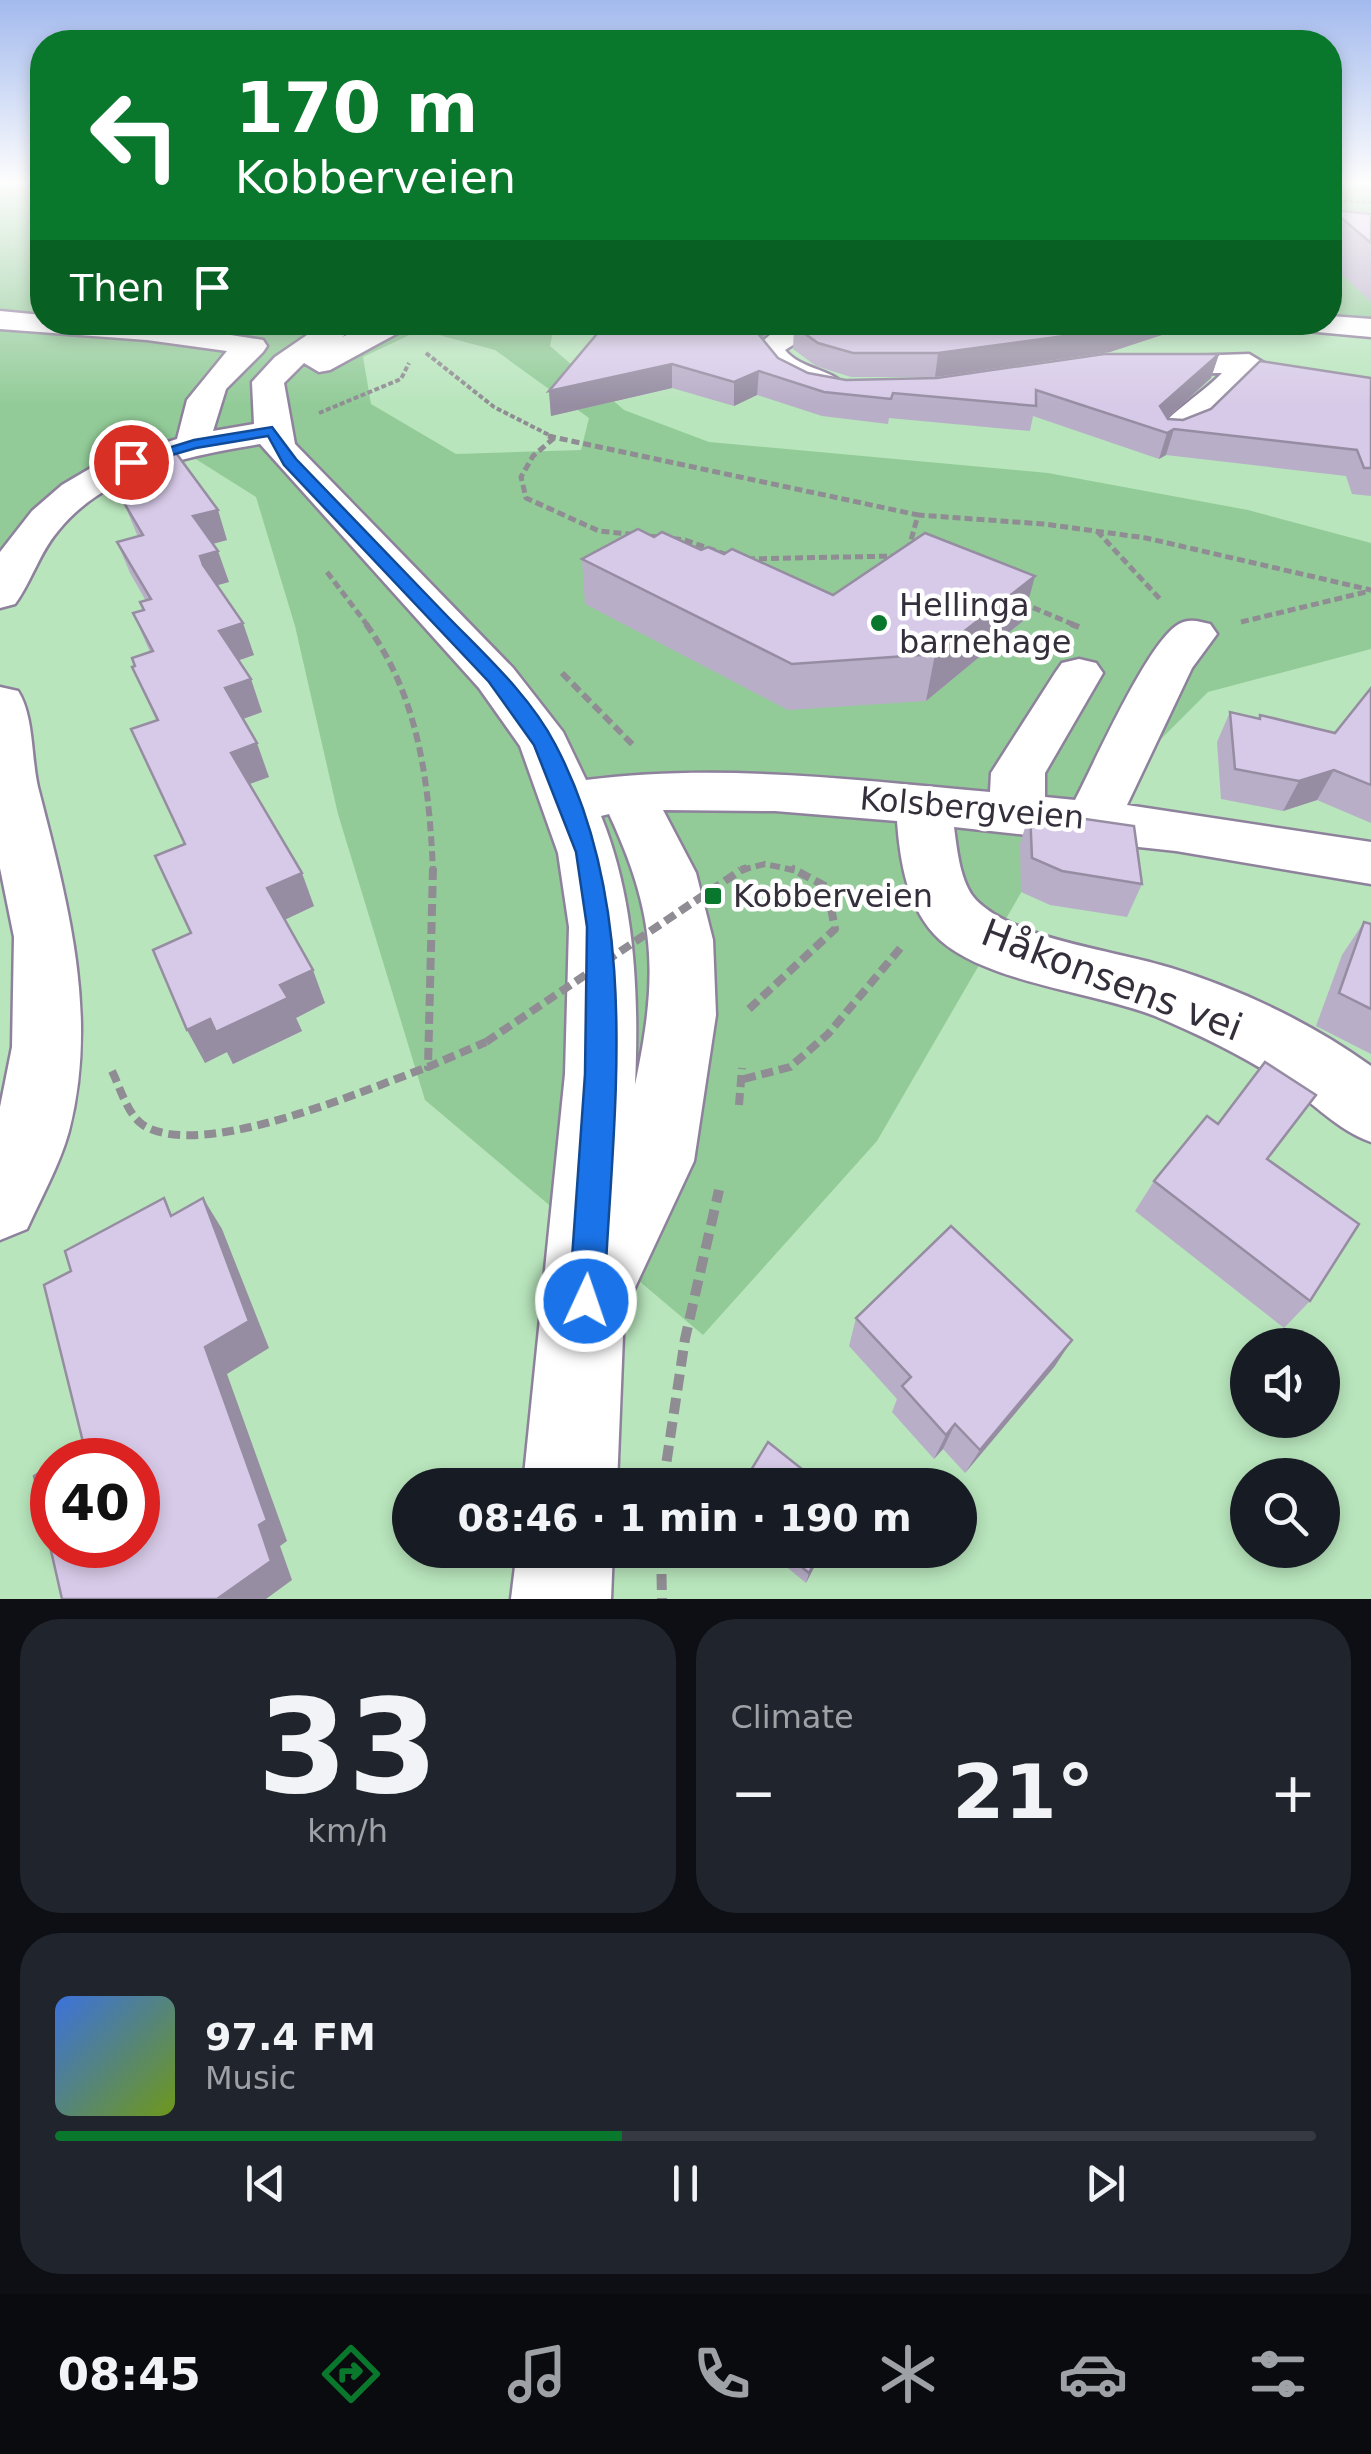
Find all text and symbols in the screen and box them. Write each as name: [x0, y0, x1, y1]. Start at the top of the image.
text: 170 m: [235, 67, 478, 149]
icon: left: [70, 70, 200, 200]
text: Kobberveien: [235, 151, 516, 204]
icon: arrive: [185, 260, 240, 315]
text: Then: [70, 266, 165, 310]
pin: [89, 420, 174, 505]
icon: arrive: [104, 435, 159, 490]
place label: Hellinga barnehage: [899, 586, 1071, 661]
marker: Hellinga barnehage: [868, 612, 890, 634]
street label: Kolsbergveien: [858, 779, 1086, 837]
place label: Kobberveien: [733, 877, 933, 915]
marker: Kobberveien: [702, 885, 724, 907]
street label: Håkonsens vei: [976, 910, 1248, 1050]
position arrow: [534, 1249, 638, 1353]
map controls: [1230, 1328, 1340, 1568]
button: sound: [1230, 1328, 1340, 1438]
speed limit sign: 40: [30, 1438, 160, 1568]
button: search: [1230, 1458, 1340, 1568]
text: 08:46 · 1 min · 190 m: [457, 1496, 912, 1540]
text: 33: [257, 1671, 438, 1823]
text: Climate: [731, 1698, 854, 1736]
text: 21°: [952, 1748, 1094, 1836]
text: −: [731, 1761, 777, 1825]
text: +: [1270, 1761, 1316, 1825]
text: km/h: [307, 1812, 388, 1850]
text: 97.4 FM: [205, 2015, 376, 2059]
text: Music: [205, 2059, 296, 2097]
icon: previous: [238, 2156, 293, 2211]
icon: pause: [658, 2156, 713, 2211]
icon: next: [1078, 2156, 1133, 2211]
icon: directions: [316, 2339, 386, 2409]
icon: music: [502, 2339, 572, 2409]
icon: phone: [687, 2339, 757, 2409]
icon: climate: [873, 2339, 943, 2409]
icon: car: [1058, 2339, 1128, 2409]
icon: filters: [1243, 2339, 1313, 2409]
text: 08:45: [58, 2348, 201, 2401]

